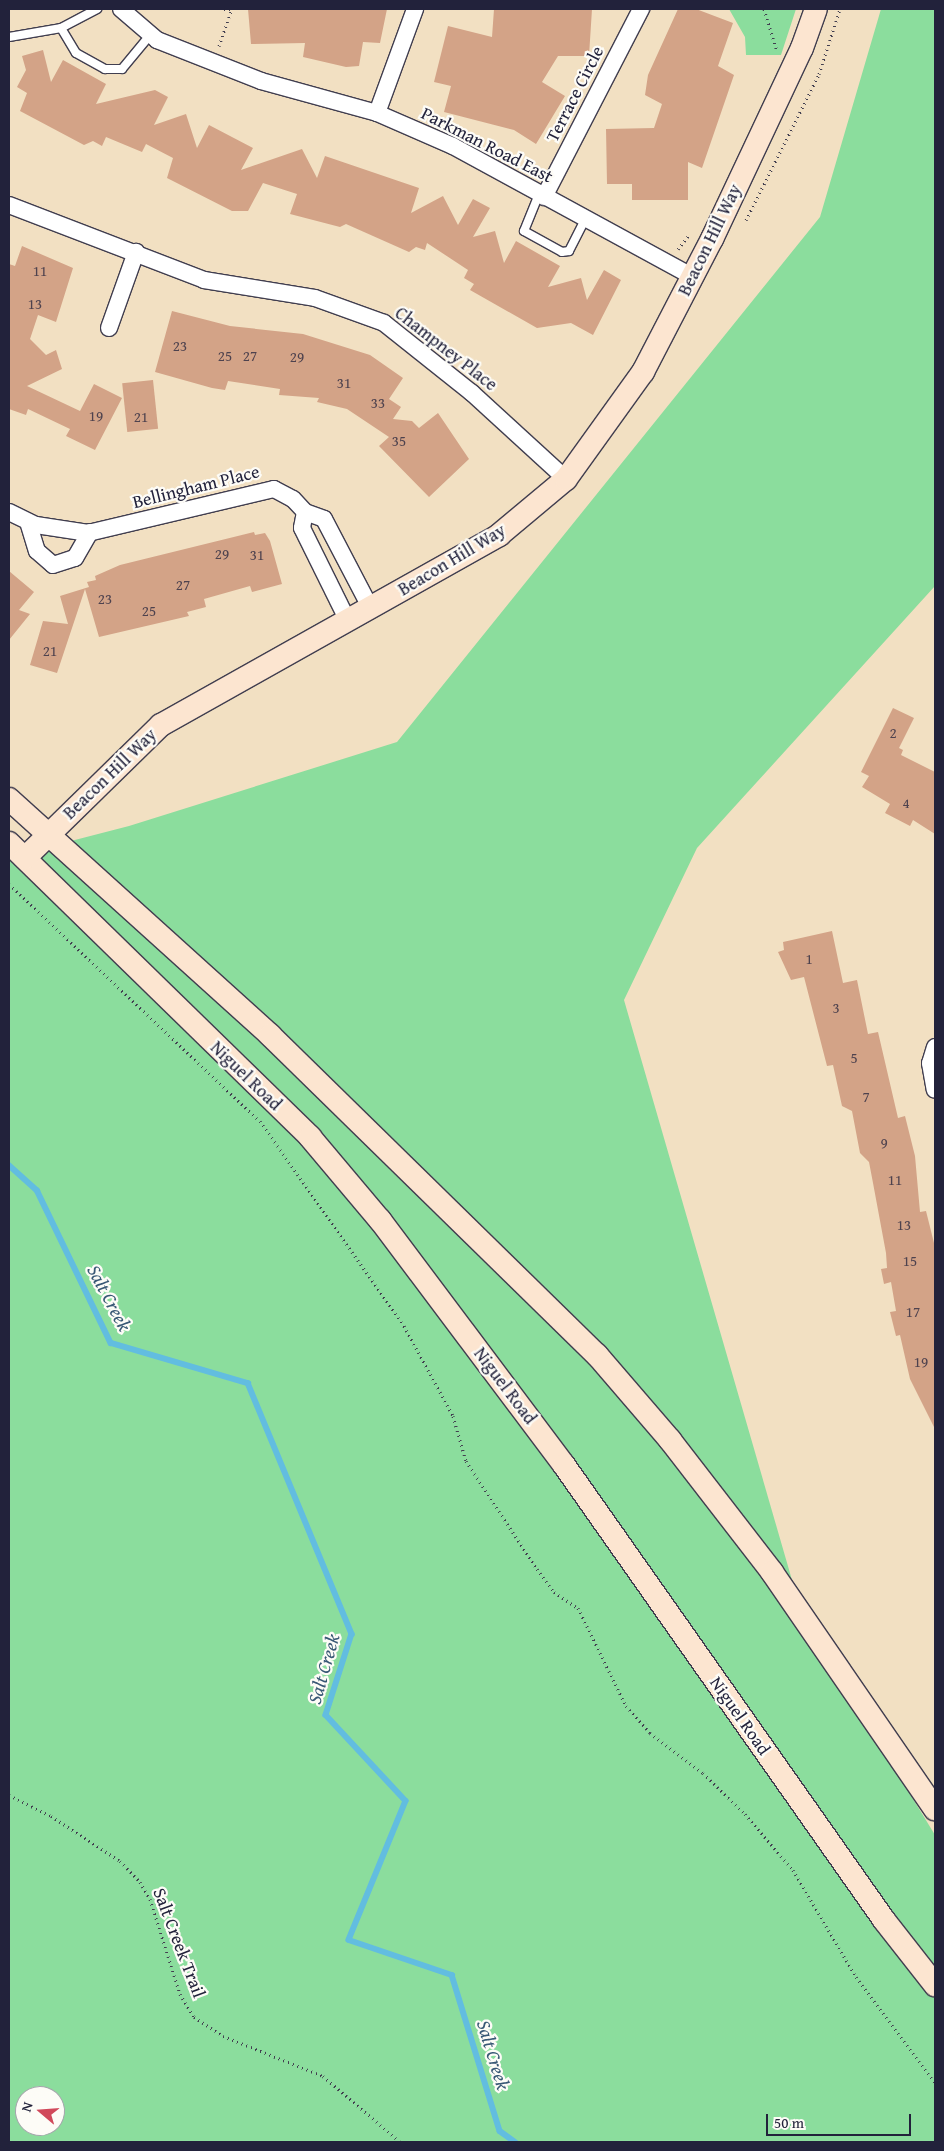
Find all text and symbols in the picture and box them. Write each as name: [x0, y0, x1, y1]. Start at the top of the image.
street label: Terrace Circle: [542, 43, 608, 145]
street label: Parkman Road East: [418, 103, 556, 187]
street label: Beacon Hill Way: [674, 181, 746, 299]
house number: 11: [33, 262, 47, 280]
house number: 13: [28, 295, 42, 313]
street label: Champney Place: [391, 302, 501, 396]
house number: 23: [173, 337, 187, 355]
house number: 25: [218, 347, 232, 365]
house number: 27: [243, 347, 257, 365]
house number: 29: [290, 348, 304, 366]
house number: 31: [337, 374, 351, 392]
house number: 33: [371, 394, 385, 412]
house number: 19: [89, 407, 103, 425]
house number: 21: [134, 408, 148, 426]
house number: 35: [392, 432, 406, 450]
street label: Bellingham Place: [130, 461, 262, 513]
street label: Beacon Hill Way: [394, 519, 510, 601]
house number: 29: [215, 545, 229, 563]
house number: 31: [250, 546, 264, 564]
house number: 27: [176, 576, 190, 594]
house number: 23: [98, 590, 112, 608]
house number: 25: [142, 602, 156, 620]
house number: 21: [43, 642, 57, 660]
street label: Beacon Hill Way: [59, 724, 161, 824]
house number: 2: [889, 724, 897, 742]
house number: 4: [902, 794, 910, 812]
house number: 1: [805, 950, 813, 968]
house number: 3: [832, 999, 840, 1017]
street label: Niguel Road: [206, 1037, 286, 1115]
house number: 5: [850, 1049, 858, 1067]
house number: 7: [862, 1088, 870, 1106]
house number: 9: [880, 1134, 888, 1152]
house number: 11: [888, 1171, 902, 1189]
house number: 13: [897, 1216, 911, 1234]
house number: 15: [903, 1252, 917, 1270]
water label: Salt Creek: [82, 1261, 136, 1335]
house number: 17: [906, 1303, 920, 1321]
street label: Niguel Road: [469, 1343, 541, 1429]
house number: 19: [914, 1353, 928, 1371]
water label: Salt Creek: [303, 1631, 345, 1707]
street label: Niguel Road: [705, 1673, 775, 1759]
street label: Salt Creek Trail: [148, 1885, 210, 2001]
water label: Salt Creek: [472, 2017, 514, 2093]
north arrow: [15, 2086, 65, 2136]
text: N: [16, 2099, 38, 2114]
scale bar: [769, 2104, 914, 2136]
text: 50 m: [774, 2112, 804, 2133]

